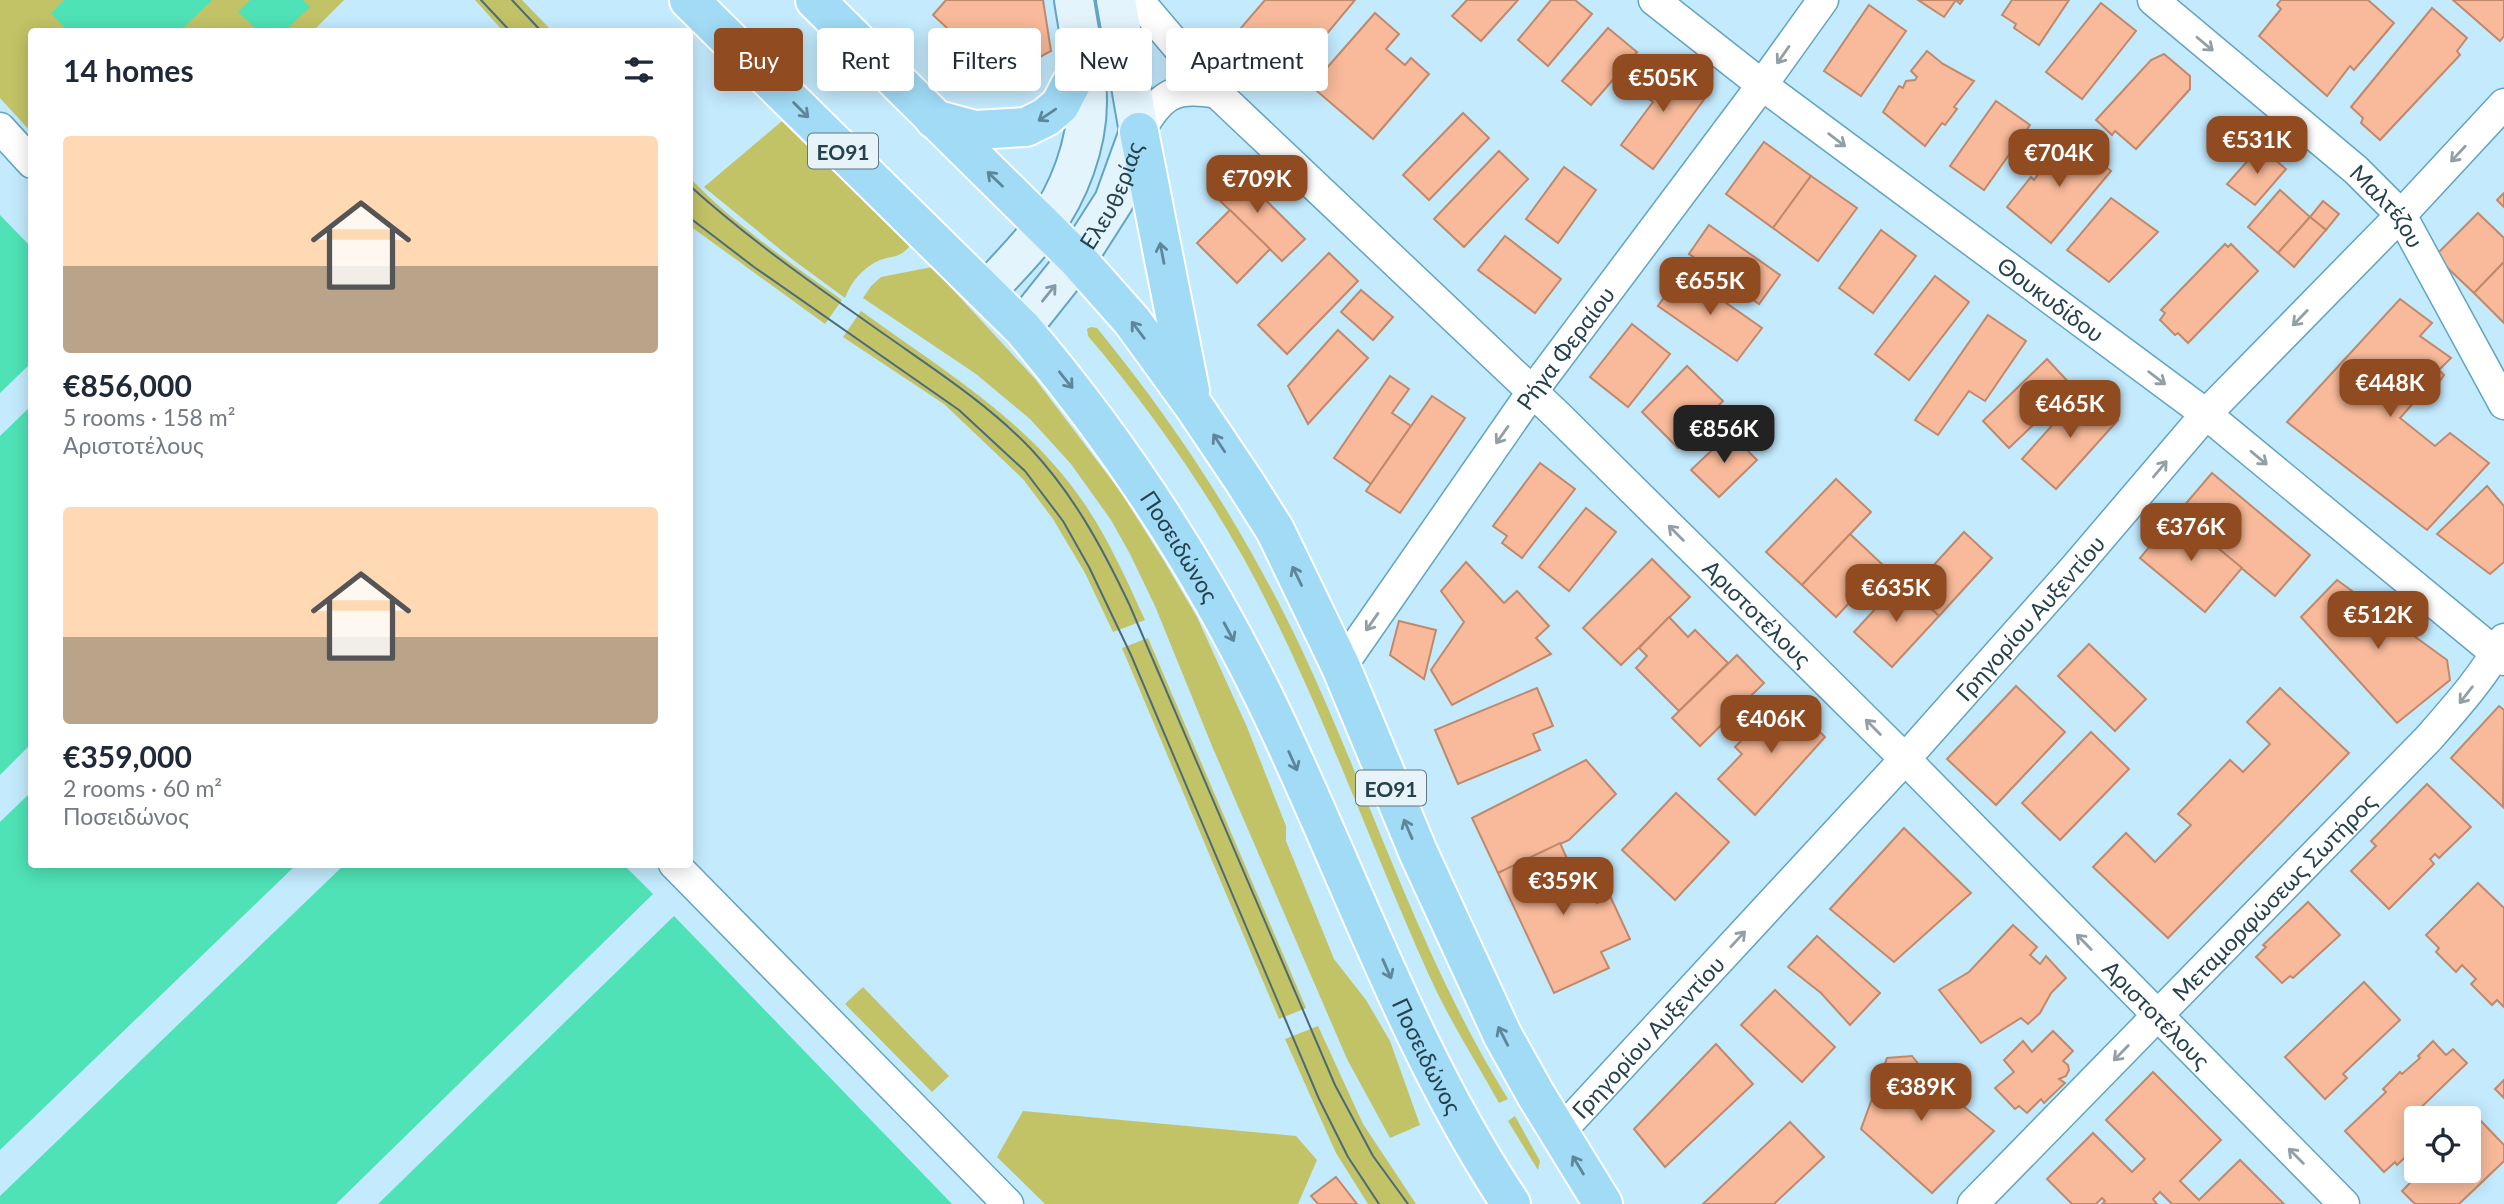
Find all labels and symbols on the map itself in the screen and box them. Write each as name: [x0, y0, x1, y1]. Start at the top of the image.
one-way arrow: [2196, 36, 2214, 52]
one-way arrow: [1776, 45, 1790, 64]
pin: €505K: [1614, 54, 1712, 114]
one-way arrow: [792, 101, 809, 118]
one-way arrow: [1038, 108, 1057, 122]
pin: €531K: [2208, 116, 2306, 176]
pin: €704K: [2010, 130, 2108, 189]
one-way arrow: [1827, 133, 1846, 148]
road number: ΕΟ91: [808, 134, 878, 168]
street label: Ελευθερίας: [1073, 138, 1148, 254]
one-way arrow: [2449, 145, 2466, 162]
pin: €709K: [1208, 156, 1306, 215]
street label: Μαλτέζου: [2345, 159, 2430, 252]
one-way arrow: [987, 171, 1004, 188]
one-way arrow: [1155, 242, 1169, 265]
street label: Θουκυδίδου: [1992, 250, 2110, 348]
pin: €655K: [1661, 258, 1759, 317]
street label: Ρήγα Φεραίου: [1510, 281, 1620, 415]
one-way arrow: [1042, 285, 1057, 303]
one-way arrow: [2292, 309, 2309, 326]
one-way arrow: [1131, 321, 1146, 339]
pin: €448K: [2341, 360, 2439, 419]
one-way arrow: [2148, 370, 2167, 385]
one-way arrow: [1058, 371, 1073, 389]
pin: €465K: [2021, 380, 2119, 440]
pin: €856K: [1675, 406, 1773, 465]
one-way arrow: [1495, 425, 1509, 444]
one-way arrow: [1211, 434, 1226, 453]
one-way arrow: [2249, 450, 2267, 466]
one-way arrow: [2152, 460, 2168, 478]
street label: Ποσειδώνος: [1135, 485, 1225, 607]
pin: €376K: [2142, 504, 2240, 563]
one-way arrow: [1668, 524, 1685, 541]
street label: Γρηγορίου Αυξεντίου: [1950, 530, 2110, 706]
street label: Αριστοτέλους: [1697, 554, 1817, 673]
pin: €635K: [1847, 564, 1945, 624]
one-way arrow: [1290, 566, 1303, 587]
pin: €512K: [2329, 592, 2427, 651]
one-way arrow: [1365, 611, 1379, 631]
one-way arrow: [1223, 621, 1236, 642]
one-way arrow: [2458, 685, 2473, 704]
pin: €406K: [1722, 696, 1820, 755]
one-way arrow: [1864, 719, 1881, 736]
one-way arrow: [1287, 750, 1300, 772]
road number: ΕΟ91: [1356, 770, 1426, 806]
street label: Μεταμορφώσεως Σωτήρος: [2166, 787, 2382, 1006]
one-way arrow: [1401, 819, 1414, 840]
pin: €359K: [1514, 858, 1612, 917]
one-way arrow: [1730, 931, 1747, 948]
one-way arrow: [2076, 933, 2093, 950]
street label: Γρηγορίου Αυξεντίου: [1566, 950, 1730, 1124]
street label: Αριστοτέλους: [2097, 954, 2216, 1074]
one-way arrow: [1381, 957, 1394, 979]
street label: Ποσειδώνος: [1387, 993, 1468, 1119]
one-way arrow: [1496, 1026, 1510, 1047]
one-way arrow: [2113, 1044, 2130, 1061]
pin: €389K: [1872, 1064, 1970, 1123]
one-way arrow: [2287, 1147, 2304, 1164]
one-way arrow: [1571, 1156, 1585, 1176]

